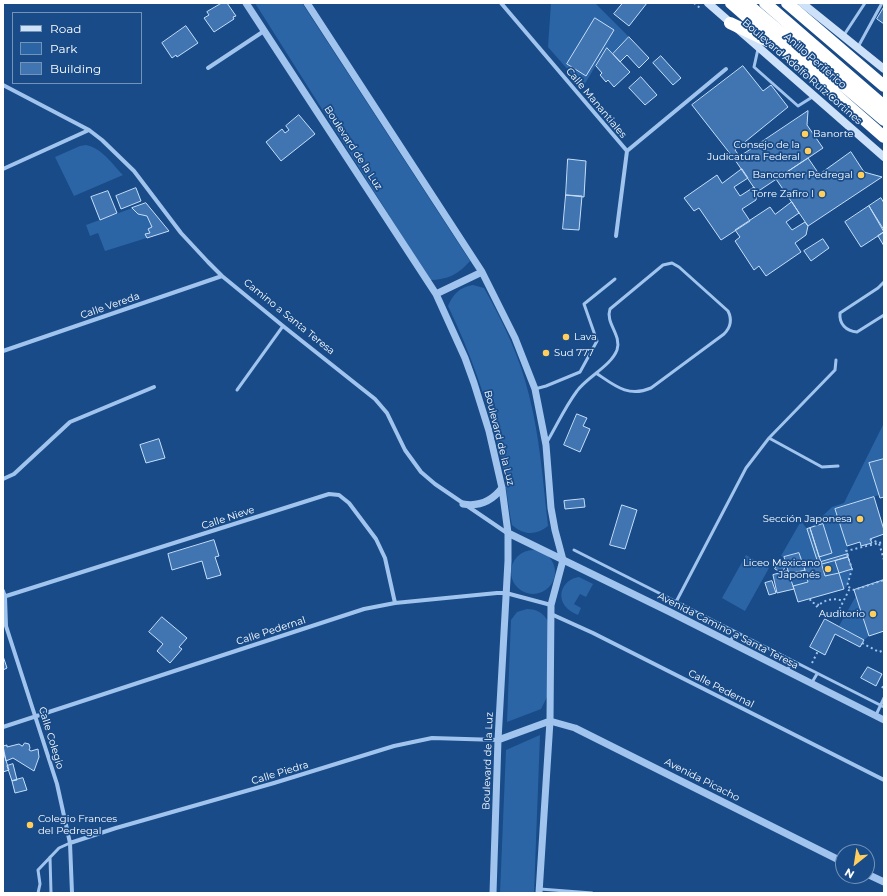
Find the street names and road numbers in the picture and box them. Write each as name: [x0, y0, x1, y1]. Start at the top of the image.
street label: Boulevard Adolfo Ruiz Cortines: [740, 17, 864, 127]
street label: Anillo Periférico: [781, 31, 849, 91]
street label: Calle Manantiales: [563, 65, 629, 141]
street label: Boulevard de la Luz: [321, 104, 385, 192]
street label: Camino a Santa Teresa: [241, 277, 337, 357]
street label: Calle Vereda: [79, 290, 141, 322]
street label: Boulevard de la Luz: [481, 389, 517, 487]
street label: Calle Nieve: [200, 504, 256, 532]
street label: Avenida Camino a Santa Teresa: [656, 590, 800, 672]
street label: Calle Pedernal: [235, 614, 307, 648]
street label: Calle Pedernal: [686, 667, 756, 711]
street label: Calle Colegio: [36, 705, 66, 771]
street label: Boulevard de la Luz: [480, 712, 496, 810]
street label: Avenida Picacho: [662, 756, 742, 804]
street label: Calle Piedra: [250, 759, 310, 787]

